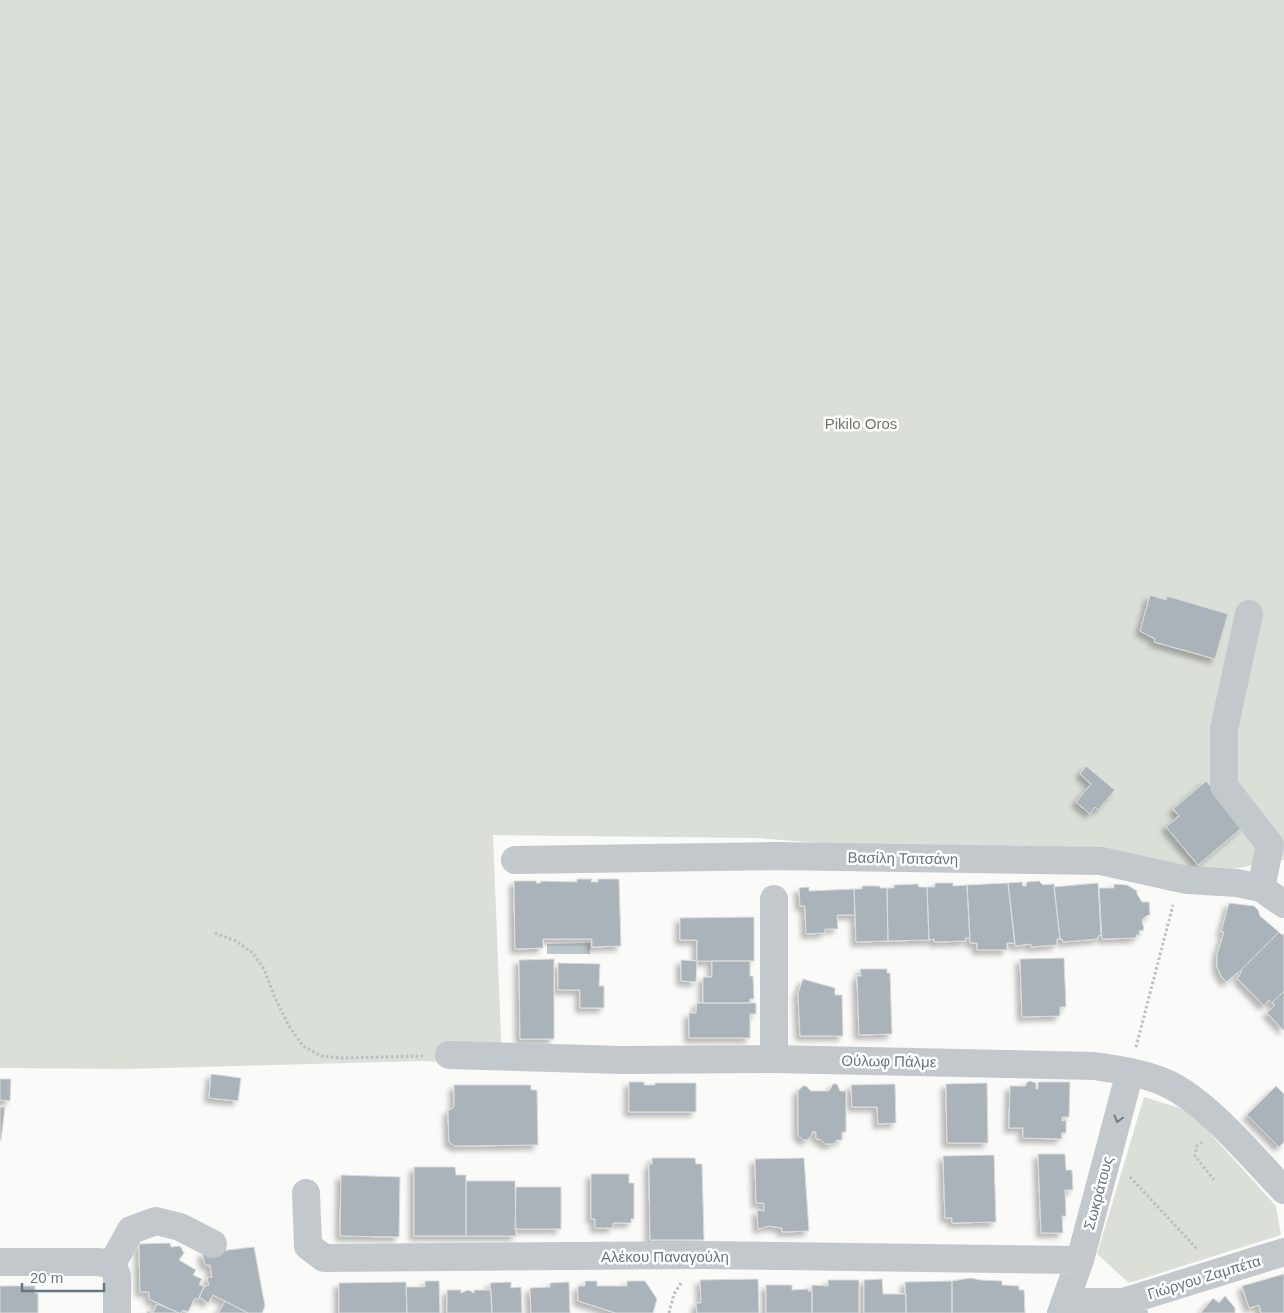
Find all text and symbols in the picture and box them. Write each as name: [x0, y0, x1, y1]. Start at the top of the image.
park label: Pikilo Oros: [825, 415, 897, 432]
street label: Βασίλη Τσιτσάνη: [848, 849, 958, 867]
street label: Ούλωφ Πάλμε: [841, 1052, 937, 1070]
one-way arrow: [1113, 1114, 1123, 1122]
street label: Σωκράτους: [1080, 1154, 1116, 1232]
street label: Αλέκου Παναγούλη: [601, 1248, 729, 1265]
street label: Γιώργου Ζαμπέτα: [1145, 1252, 1263, 1302]
scale bar: [22, 1260, 105, 1292]
text: 20 m: [30, 1269, 63, 1286]

